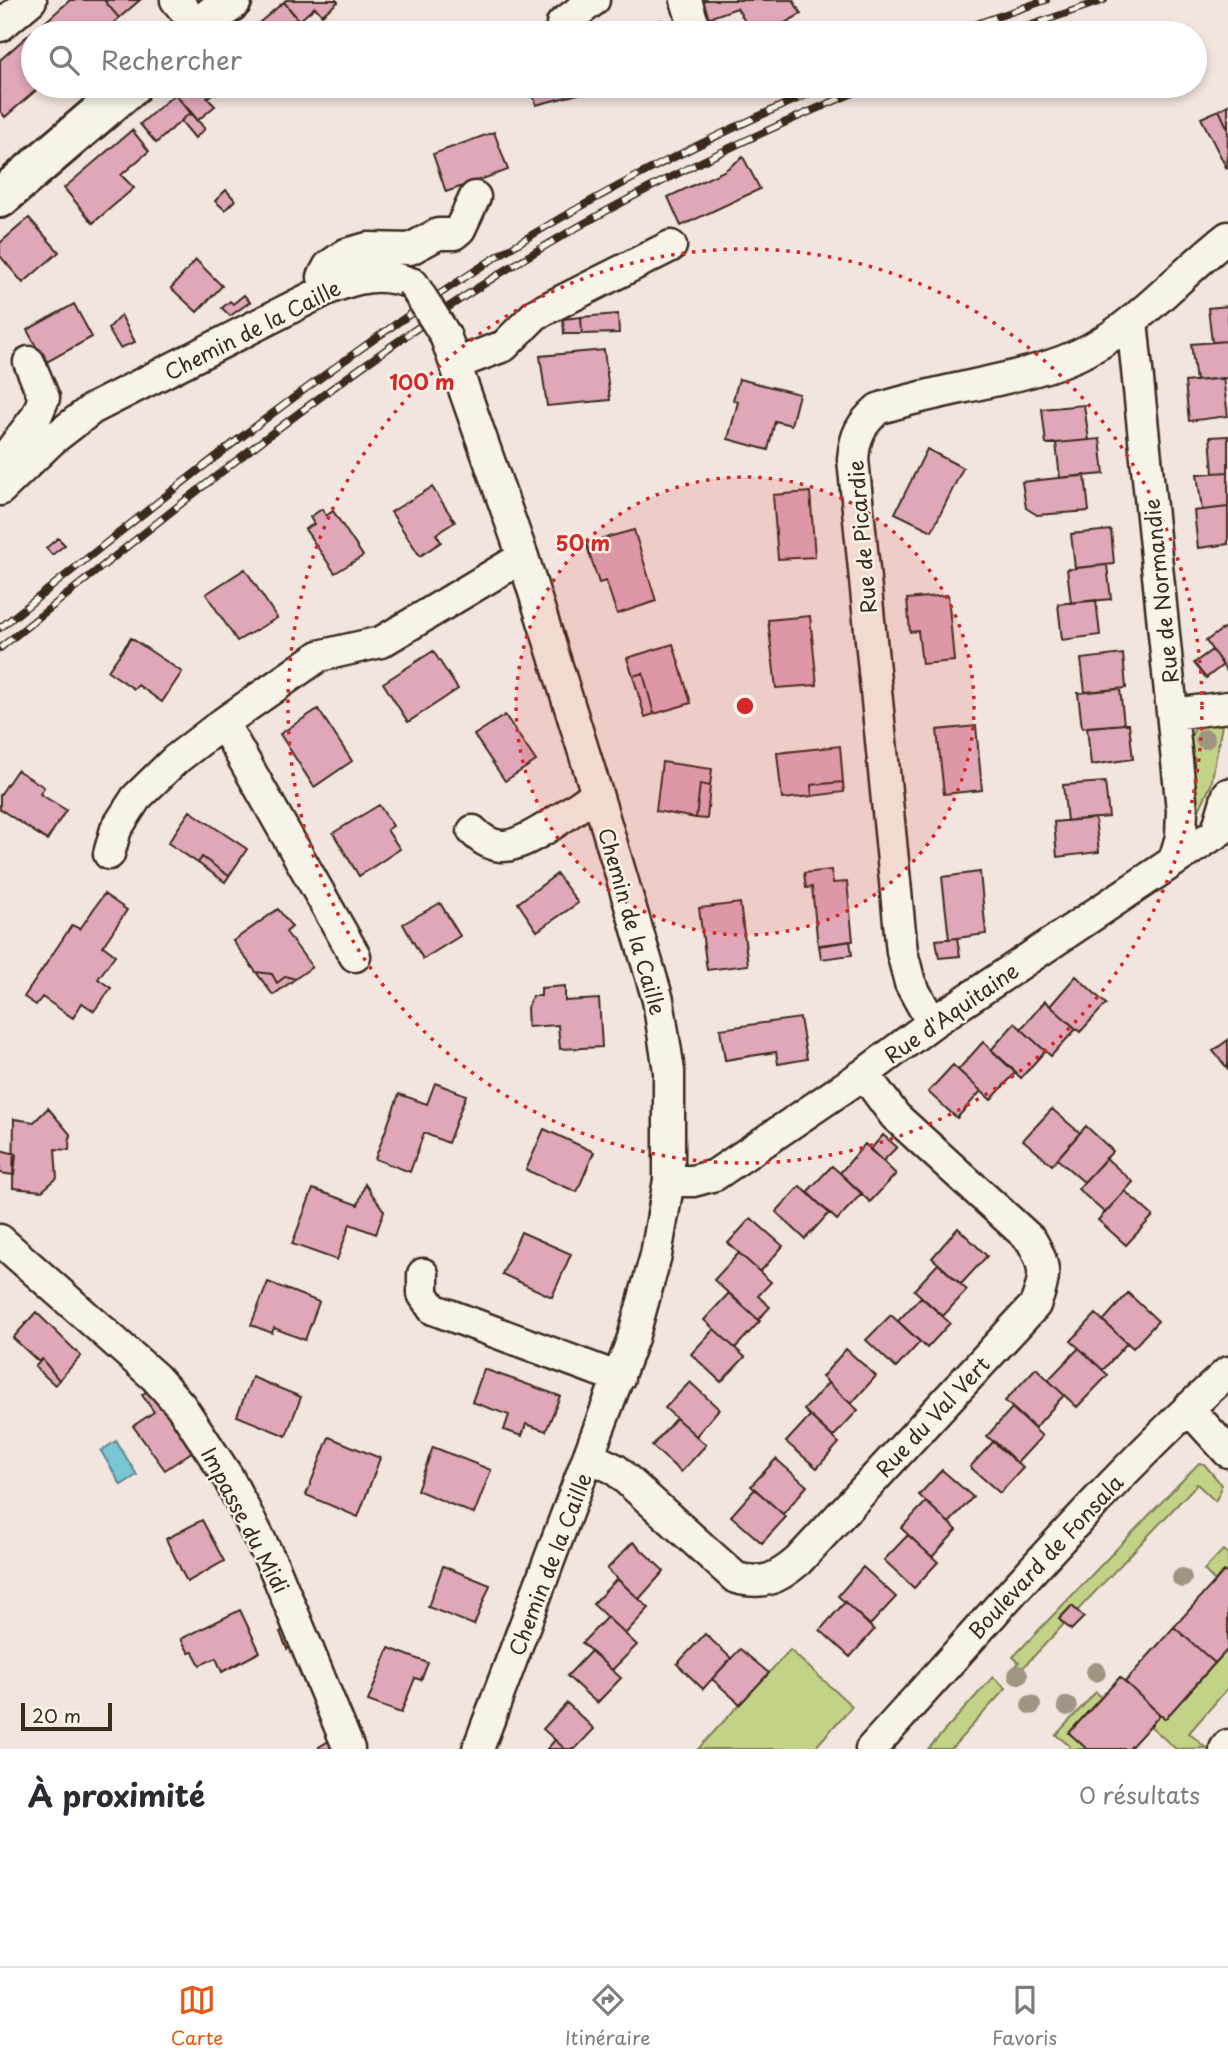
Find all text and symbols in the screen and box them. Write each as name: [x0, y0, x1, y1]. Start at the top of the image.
search box: [21, 21, 1207, 98]
text: Rechercher: [101, 40, 242, 79]
icon: search: [45, 41, 83, 79]
street label: Chemin de la Caille: [158, 271, 346, 387]
text: 100 m: [389, 365, 455, 397]
street label: Rue de Picardie: [838, 459, 884, 615]
street label: Rue de Normandie: [1134, 497, 1186, 685]
text: 50 m: [556, 526, 610, 558]
centre of rings: [733, 694, 757, 718]
street label: Chemin de la Caille: [591, 824, 675, 1018]
street label: Rue d'Aquitaine: [877, 954, 1025, 1070]
street label: Rue du Val Vert: [868, 1348, 996, 1484]
street label: Impasse du Midi: [194, 1441, 298, 1599]
street label: Boulevard de Fonsala: [960, 1466, 1130, 1645]
street label: Chemin de la Caille: [499, 1468, 599, 1660]
scale bar: [21, 1700, 112, 1732]
text: 20 m: [32, 1701, 81, 1729]
text: À proximité: [28, 1772, 205, 1817]
text: 0 résultats: [1079, 1777, 1200, 1812]
tab: Carte: [171, 1981, 223, 2051]
tab: Itinéraire: [565, 1981, 650, 2051]
tab: Favoris: [992, 1981, 1057, 2051]

